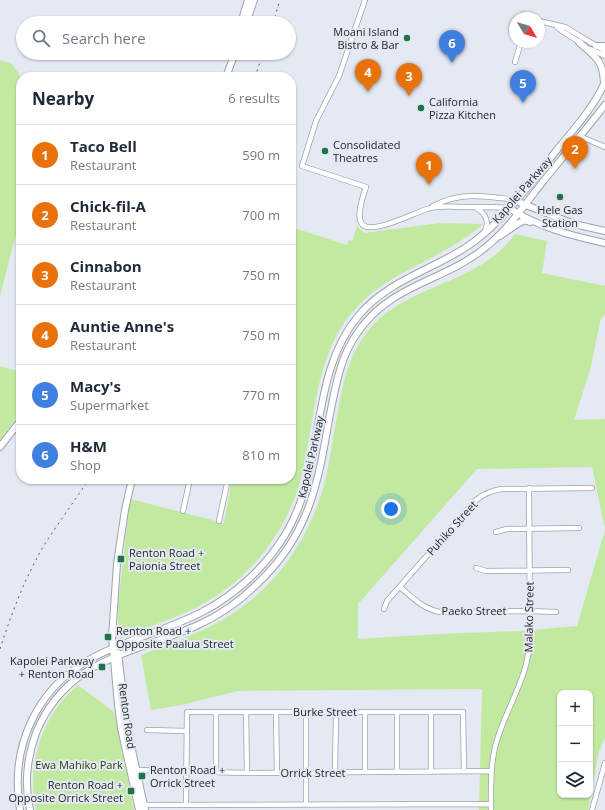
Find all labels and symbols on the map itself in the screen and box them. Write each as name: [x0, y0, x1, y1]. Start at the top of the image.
north arrow: [509, 12, 545, 48]
place label: Moani Island Bistro & Bar: [333, 24, 399, 52]
pin: 6: [439, 30, 465, 63]
marker: Moani Island Bistro & Bar: [402, 33, 412, 43]
pin: 4: [355, 59, 381, 92]
pin: 3: [396, 63, 422, 96]
pin: 5: [510, 70, 536, 103]
place label: California Pizza Kitchen: [429, 94, 496, 122]
marker: California Pizza Kitchen: [416, 103, 426, 113]
pin: 2: [562, 136, 588, 169]
place label: Consolidated Theatres: [333, 137, 400, 165]
marker: Consolidated Theatres: [320, 146, 330, 156]
pin: 1: [416, 152, 442, 185]
street label: Kapolei Parkway: [488, 153, 555, 226]
marker: Hele Gas Station: [555, 192, 565, 202]
place label: Hele Gas Station: [537, 202, 583, 230]
street label: Kapolei Parkway: [294, 414, 327, 499]
street label: Puhiko Street: [423, 497, 480, 558]
your location: [381, 499, 401, 519]
place label: Renton Road + Paionia Street: [129, 545, 204, 573]
marker: Renton Road + Paionia Street: [116, 554, 126, 564]
street label: Malako Street: [520, 581, 537, 653]
street label: Paeko Street: [442, 603, 507, 618]
place label: Renton Road + Opposite Paalua Street: [116, 623, 234, 651]
marker: Renton Road + Opposite Paalua Street: [103, 632, 113, 642]
place label: Kapolei Parkway + Renton Road: [10, 653, 94, 681]
marker: Kapolei Parkway + Renton Road: [97, 662, 107, 672]
street label: Renton Road: [115, 682, 140, 750]
street label: Burke Street: [293, 704, 357, 719]
park label: Ewa Mahiko Park: [35, 757, 123, 772]
place label: Renton Road + Orrick Street: [150, 762, 225, 790]
street label: Orrick Street: [281, 765, 346, 780]
marker: Renton Road + Orrick Street: [137, 771, 147, 781]
place label: Renton Road + Opposite Orrick Street: [8, 777, 123, 805]
marker: Renton Road + Opposite Orrick Street: [126, 786, 136, 796]

